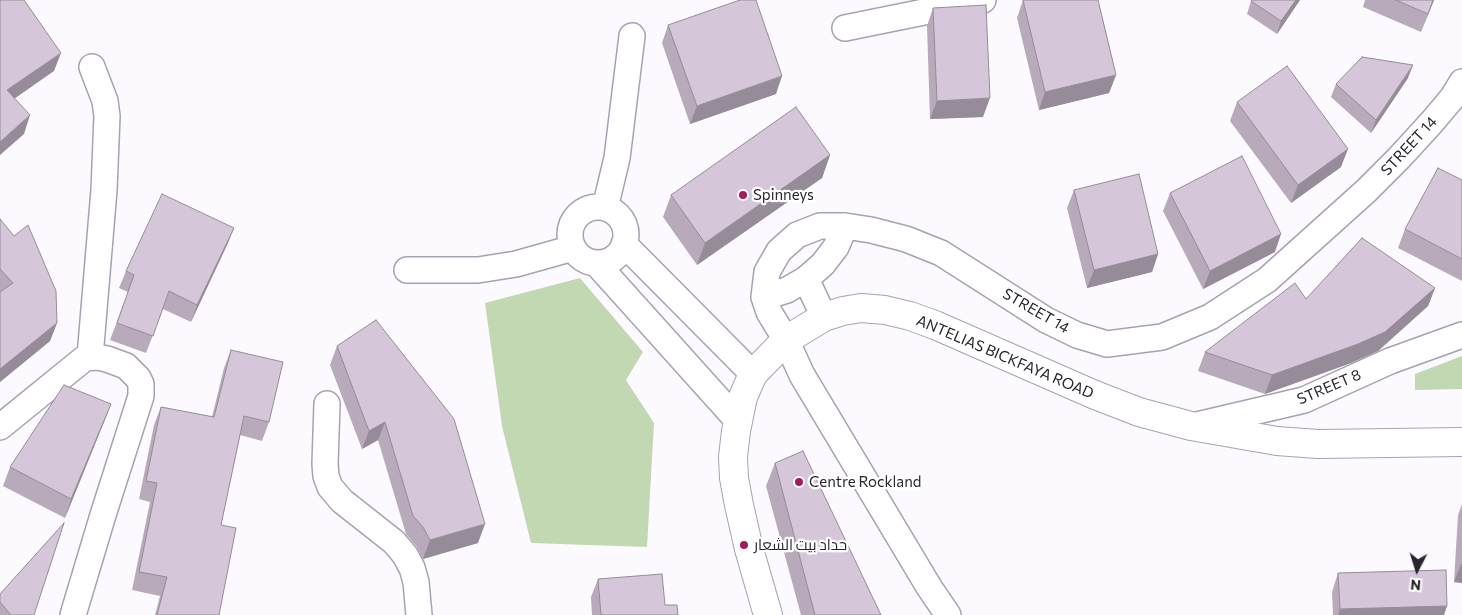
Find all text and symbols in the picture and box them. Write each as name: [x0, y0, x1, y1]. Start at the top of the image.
street label: STREET 14: [1377, 113, 1441, 179]
place label: Spinneys: [753, 186, 814, 204]
marker: Spinneys: [737, 189, 749, 201]
street label: STREET 14: [999, 285, 1073, 337]
street label: ANTELIAS BICKFAYA ROAD: [914, 311, 1096, 403]
street label: STREET 8: [1294, 365, 1364, 409]
place label: Centre Rockland: [809, 473, 921, 491]
marker: Centre Rockland: [793, 476, 805, 488]
place label: حداد بيت الشعار: [754, 536, 847, 554]
marker: حداد بيت الشعار: [738, 539, 750, 551]
north arrow: [1392, 545, 1442, 595]
text: N: [1410, 577, 1422, 594]

